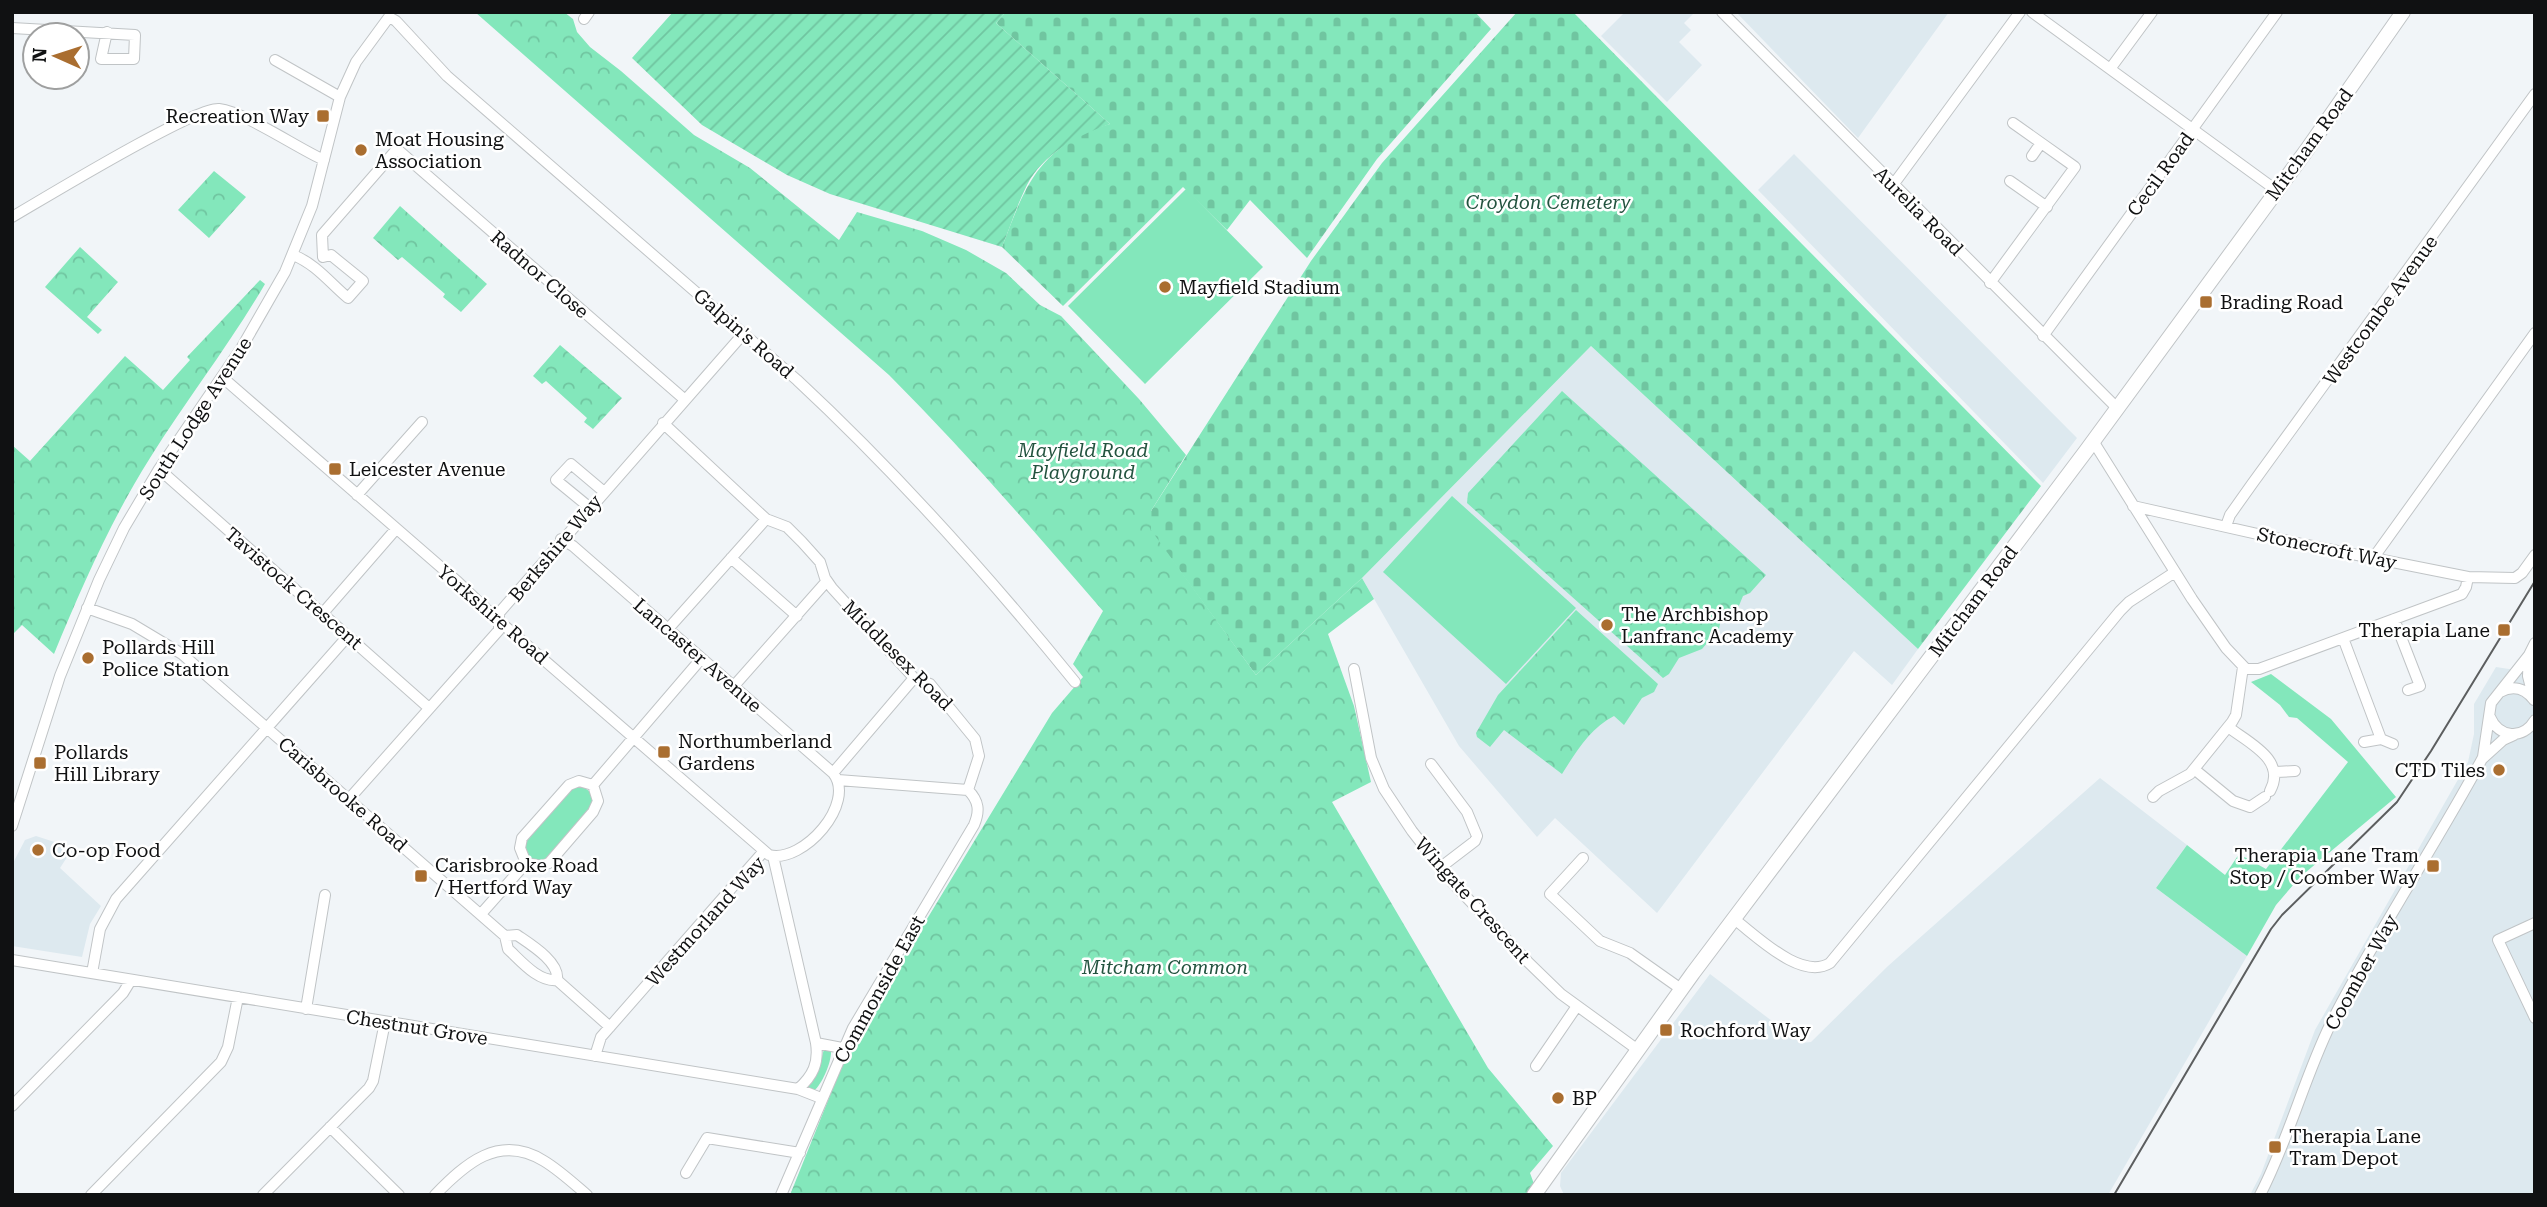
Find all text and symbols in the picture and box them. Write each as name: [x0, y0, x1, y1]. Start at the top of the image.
north arrow: [21, 21, 91, 91]
text: N: [28, 47, 51, 63]
street label: Mitcham Road: [2261, 84, 2358, 205]
place label: Recreation Way: [165, 105, 310, 128]
marker: Recreation Way: [315, 108, 331, 124]
place label: Moat Housing Association: [375, 128, 504, 173]
street label: Cecil Road: [2122, 128, 2199, 221]
marker: Moat Housing Association: [353, 142, 369, 158]
street label: Aurelia Road: [1869, 162, 1968, 261]
park label: Croydon Cemetery: [1466, 191, 1631, 214]
street label: Radnor Close: [486, 226, 593, 323]
street label: Westcombe Avenue: [2318, 231, 2443, 390]
place label: Mayfield Stadium: [1179, 276, 1340, 299]
marker: Mayfield Stadium: [1157, 279, 1173, 295]
street label: Galpin's Road: [689, 284, 799, 383]
place label: Brading Road: [2220, 291, 2343, 314]
marker: Brading Road: [2198, 294, 2214, 310]
street label: South Lodge Avenue: [134, 333, 257, 504]
park label: Mayfield Road Playground: [1017, 439, 1148, 484]
place label: Leicester Avenue: [349, 458, 506, 481]
marker: Leicester Avenue: [327, 461, 343, 477]
street label: Berkshire Way: [504, 490, 607, 607]
street label: Tavistock Crescent: [220, 522, 367, 654]
street label: Stonecroft Way: [2255, 522, 2400, 575]
street label: Mitcham Road: [1924, 541, 2023, 661]
street label: Yorkshire Road: [432, 560, 553, 669]
street label: Lancaster Avenue: [629, 593, 767, 717]
street label: Middlesex Road: [838, 595, 958, 715]
place label: The Archbishop Lanfranc Academy: [1621, 603, 1794, 648]
marker: The Archbishop Lanfranc Academy: [1599, 617, 1615, 633]
place label: Therapia Lane: [2358, 619, 2490, 642]
marker: Therapia Lane: [2496, 622, 2512, 638]
place label: Pollards Hill Police Station: [102, 636, 229, 681]
marker: Pollards Hill Police Station: [80, 650, 96, 666]
place label: Northumberland Gardens: [678, 730, 832, 775]
street label: Carisbrooke Road: [273, 732, 412, 857]
place label: Pollards Hill Library: [54, 741, 161, 786]
marker: Northumberland Gardens: [656, 744, 672, 760]
marker: Pollards Hill Library: [32, 755, 48, 771]
place label: CTD Tiles: [2395, 759, 2485, 782]
marker: CTD Tiles: [2491, 762, 2507, 778]
street label: Wingate Crescent: [1410, 833, 1535, 968]
place label: Co-op Food: [52, 839, 161, 862]
marker: Co-op Food: [30, 842, 46, 858]
place label: Therapia Lane Tram Stop / Coomber Way: [2230, 844, 2420, 889]
street label: Westmorland Way: [641, 851, 770, 991]
place label: Carisbrooke Road / Hertford Way: [434, 854, 599, 899]
marker: Therapia Lane Tram Stop / Coomber Way: [2425, 858, 2441, 874]
marker: Carisbrooke Road / Hertford Way: [413, 868, 429, 884]
street label: Coomber Way: [2320, 910, 2403, 1034]
street label: Commonside East: [829, 911, 930, 1067]
park label: Mitcham Common: [1081, 956, 1248, 979]
street label: Chestnut Grove: [344, 1005, 489, 1050]
place label: Rochford Way: [1680, 1019, 1811, 1042]
marker: Rochford Way: [1658, 1022, 1674, 1038]
place label: BP: [1572, 1087, 1597, 1110]
marker: BP: [1550, 1090, 1566, 1106]
place label: Therapia Lane Tram Depot: [2289, 1125, 2421, 1170]
marker: Therapia Lane Tram Depot: [2267, 1139, 2283, 1155]

